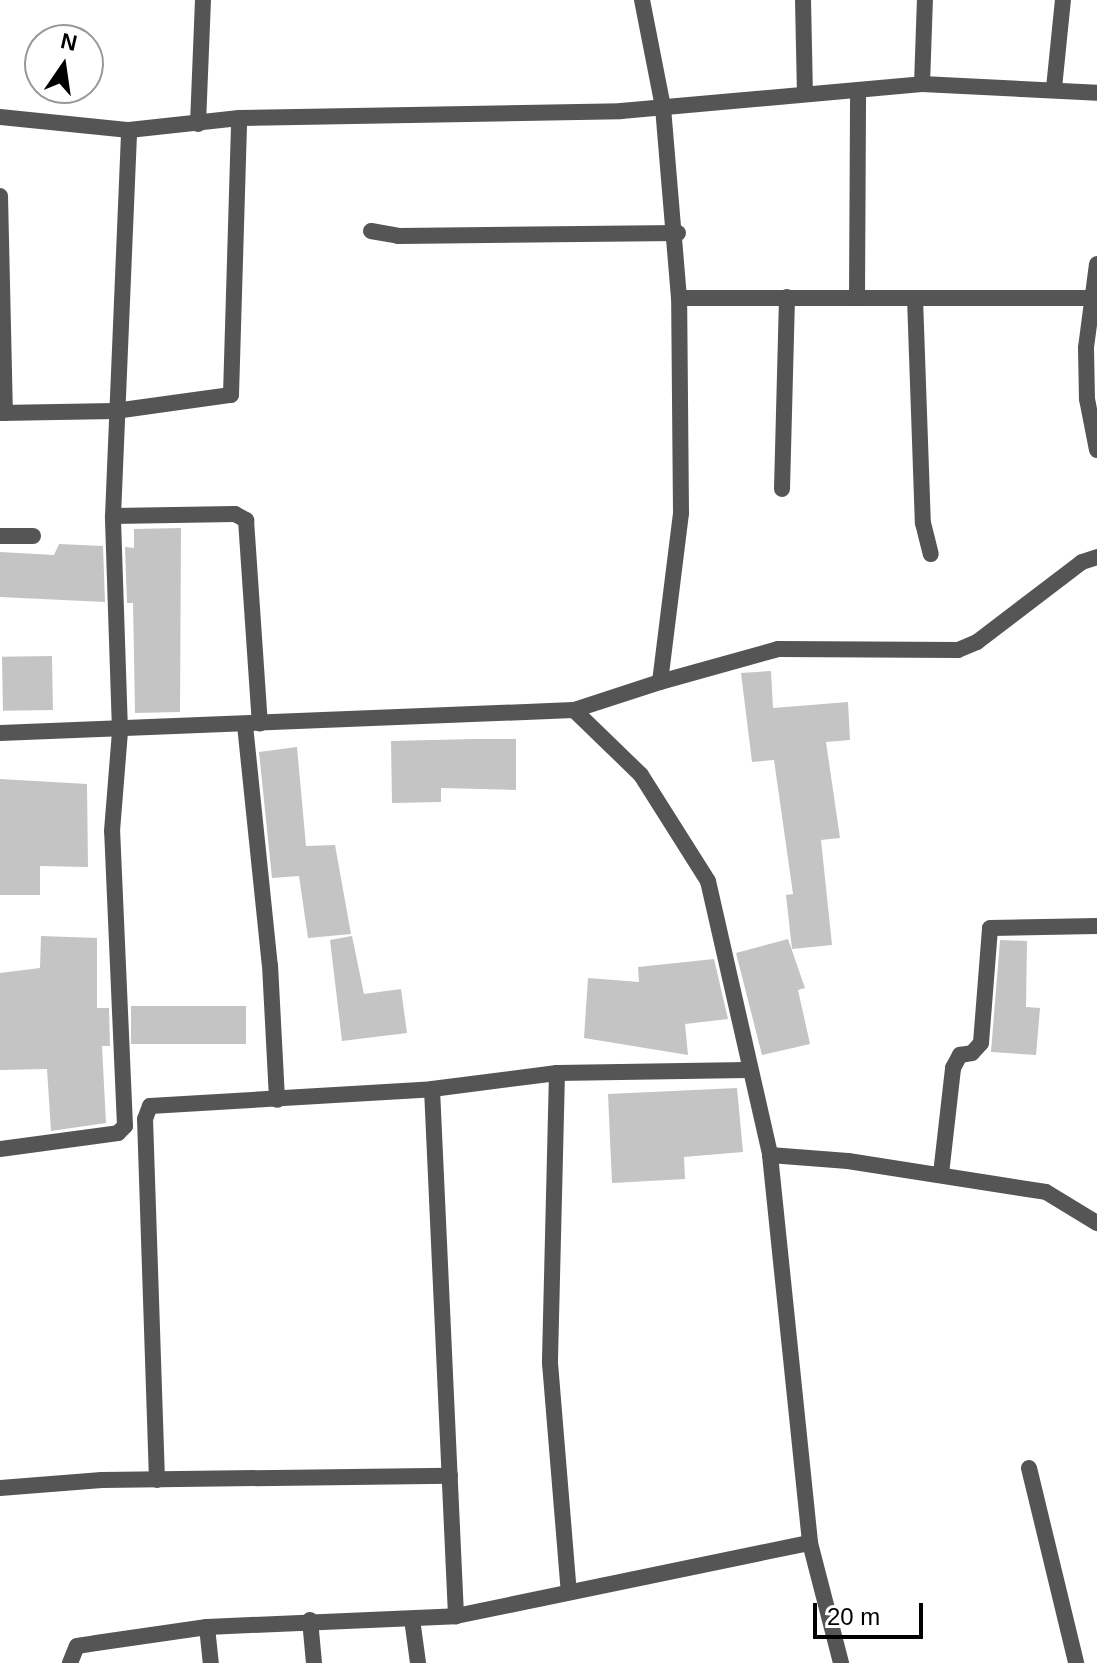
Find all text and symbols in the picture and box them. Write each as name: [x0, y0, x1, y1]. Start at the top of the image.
north arrow: [24, 24, 104, 104]
text: N: [59, 28, 80, 56]
scale bar: [817, 1587, 927, 1637]
text: 20 m: [827, 1603, 880, 1630]

